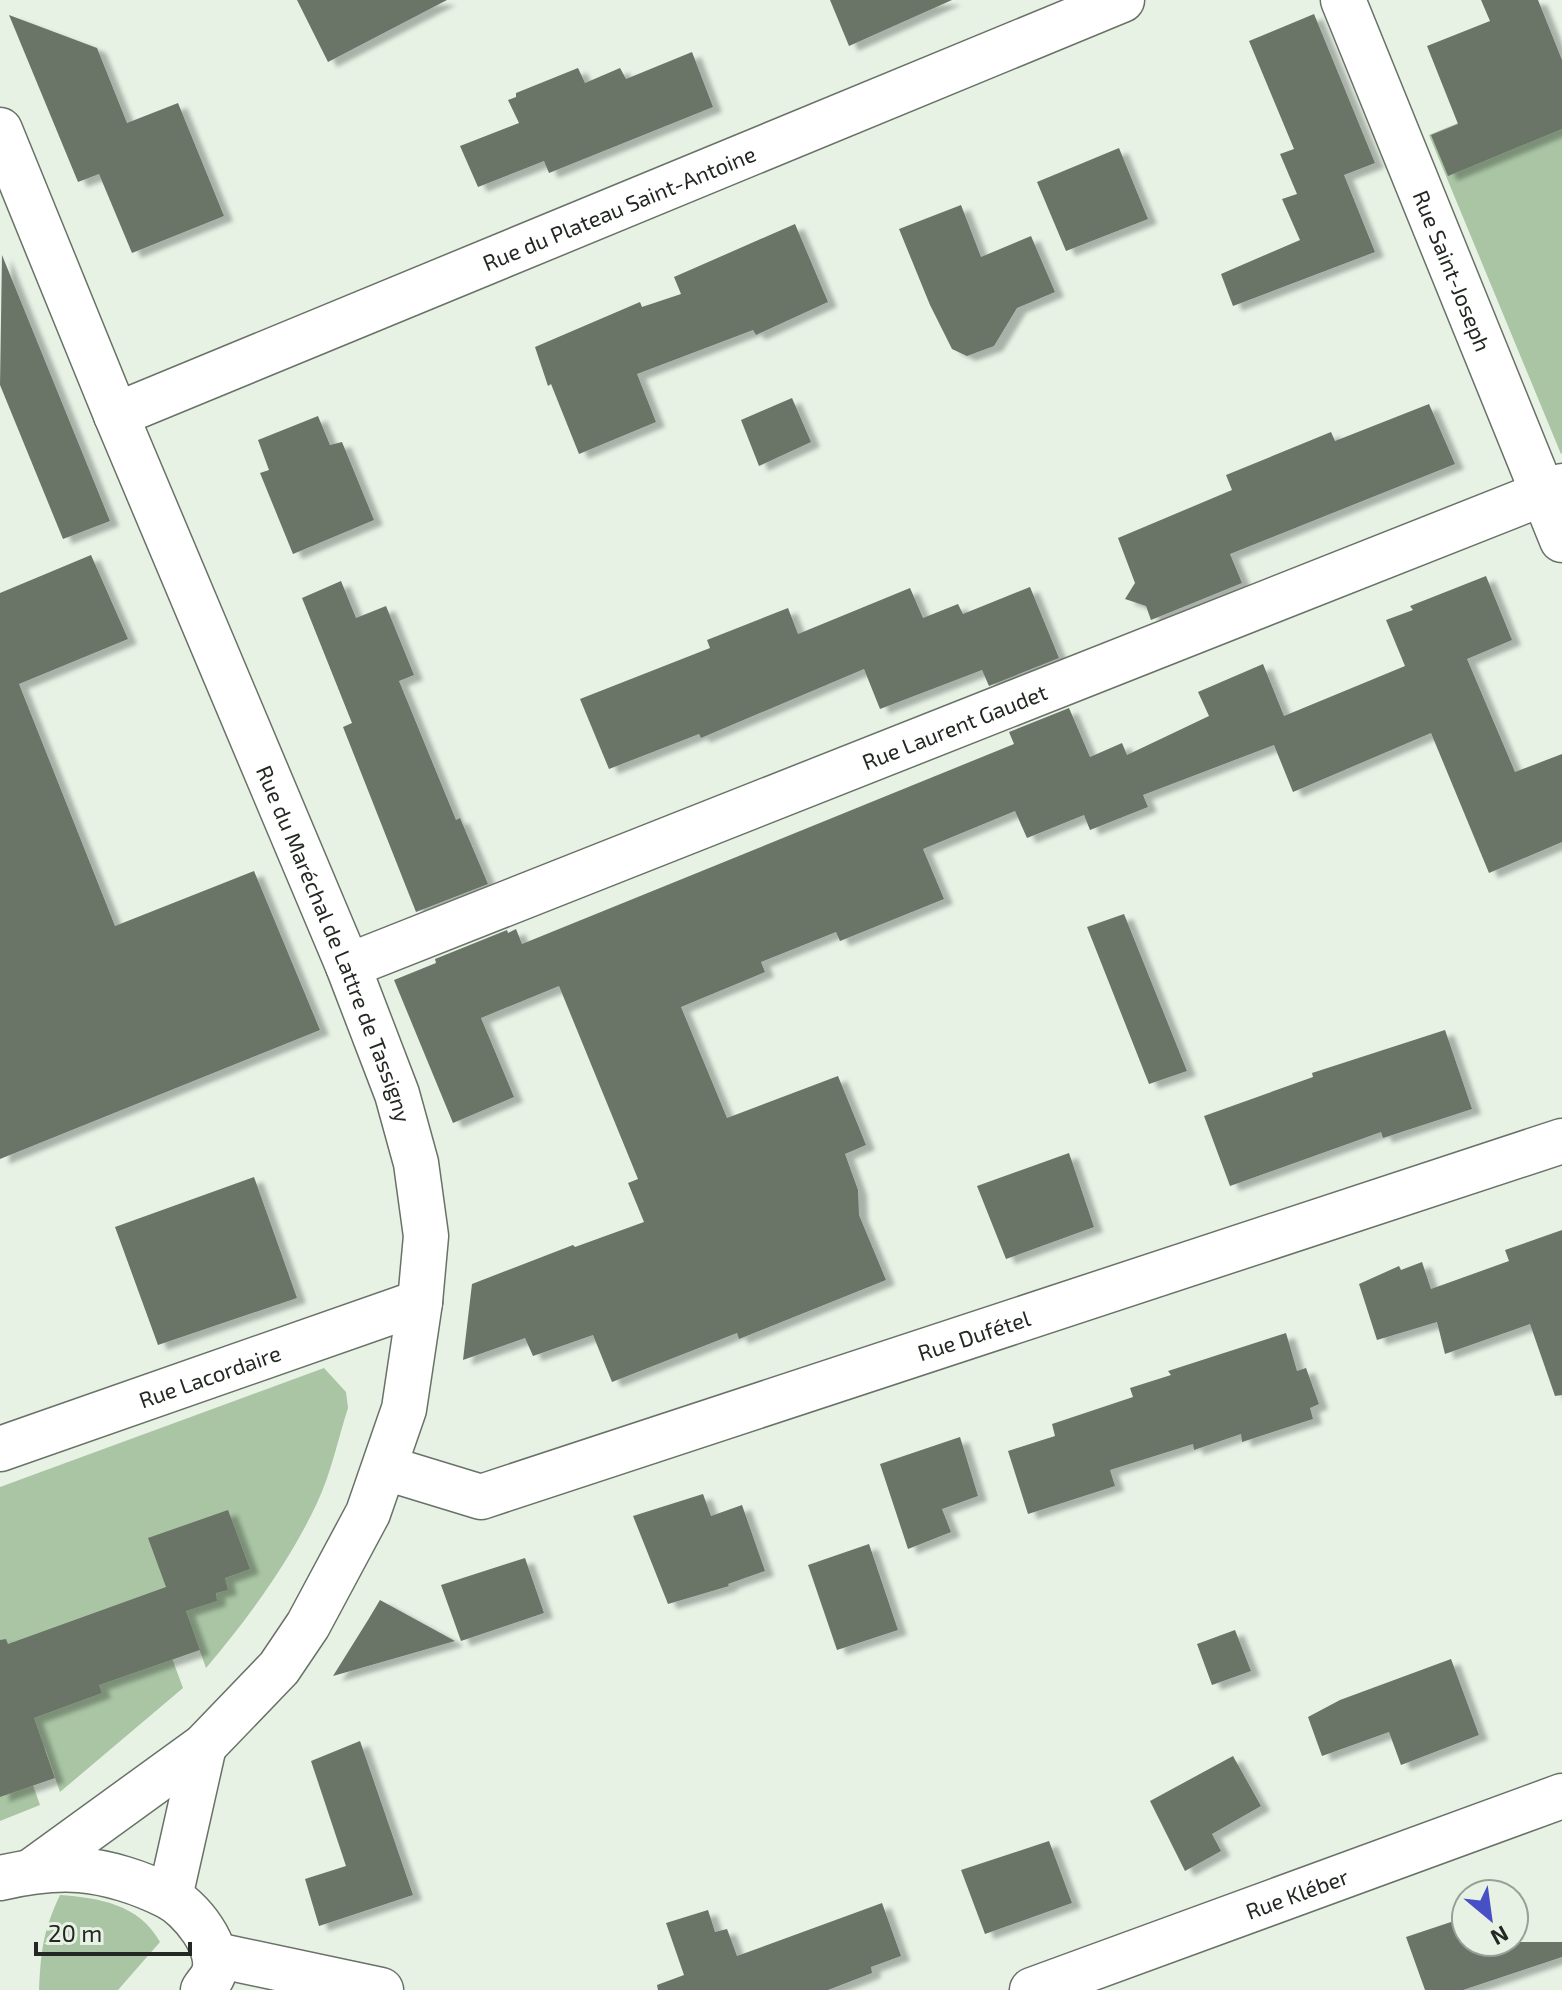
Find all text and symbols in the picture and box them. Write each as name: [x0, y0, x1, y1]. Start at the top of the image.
street label: Rue du Plateau Saint-Antoine: [479, 140, 759, 275]
street label: Rue Saint-Joseph: [1408, 186, 1497, 355]
street label: Rue Laurent Gaudet: [858, 678, 1051, 774]
street label: Rue du Maréchal de Lattre de Tassigny: [252, 761, 417, 1125]
street label: Rue Dufétel: [914, 1304, 1034, 1365]
street label: Rue Lacordaire: [135, 1339, 284, 1412]
street label: Rue Kléber: [1242, 1862, 1352, 1924]
north arrow: [1450, 1878, 1530, 1958]
scale bar: [36, 1906, 190, 1956]
text: 20 m: [48, 1918, 102, 1947]
text: N: [1487, 1921, 1513, 1952]

